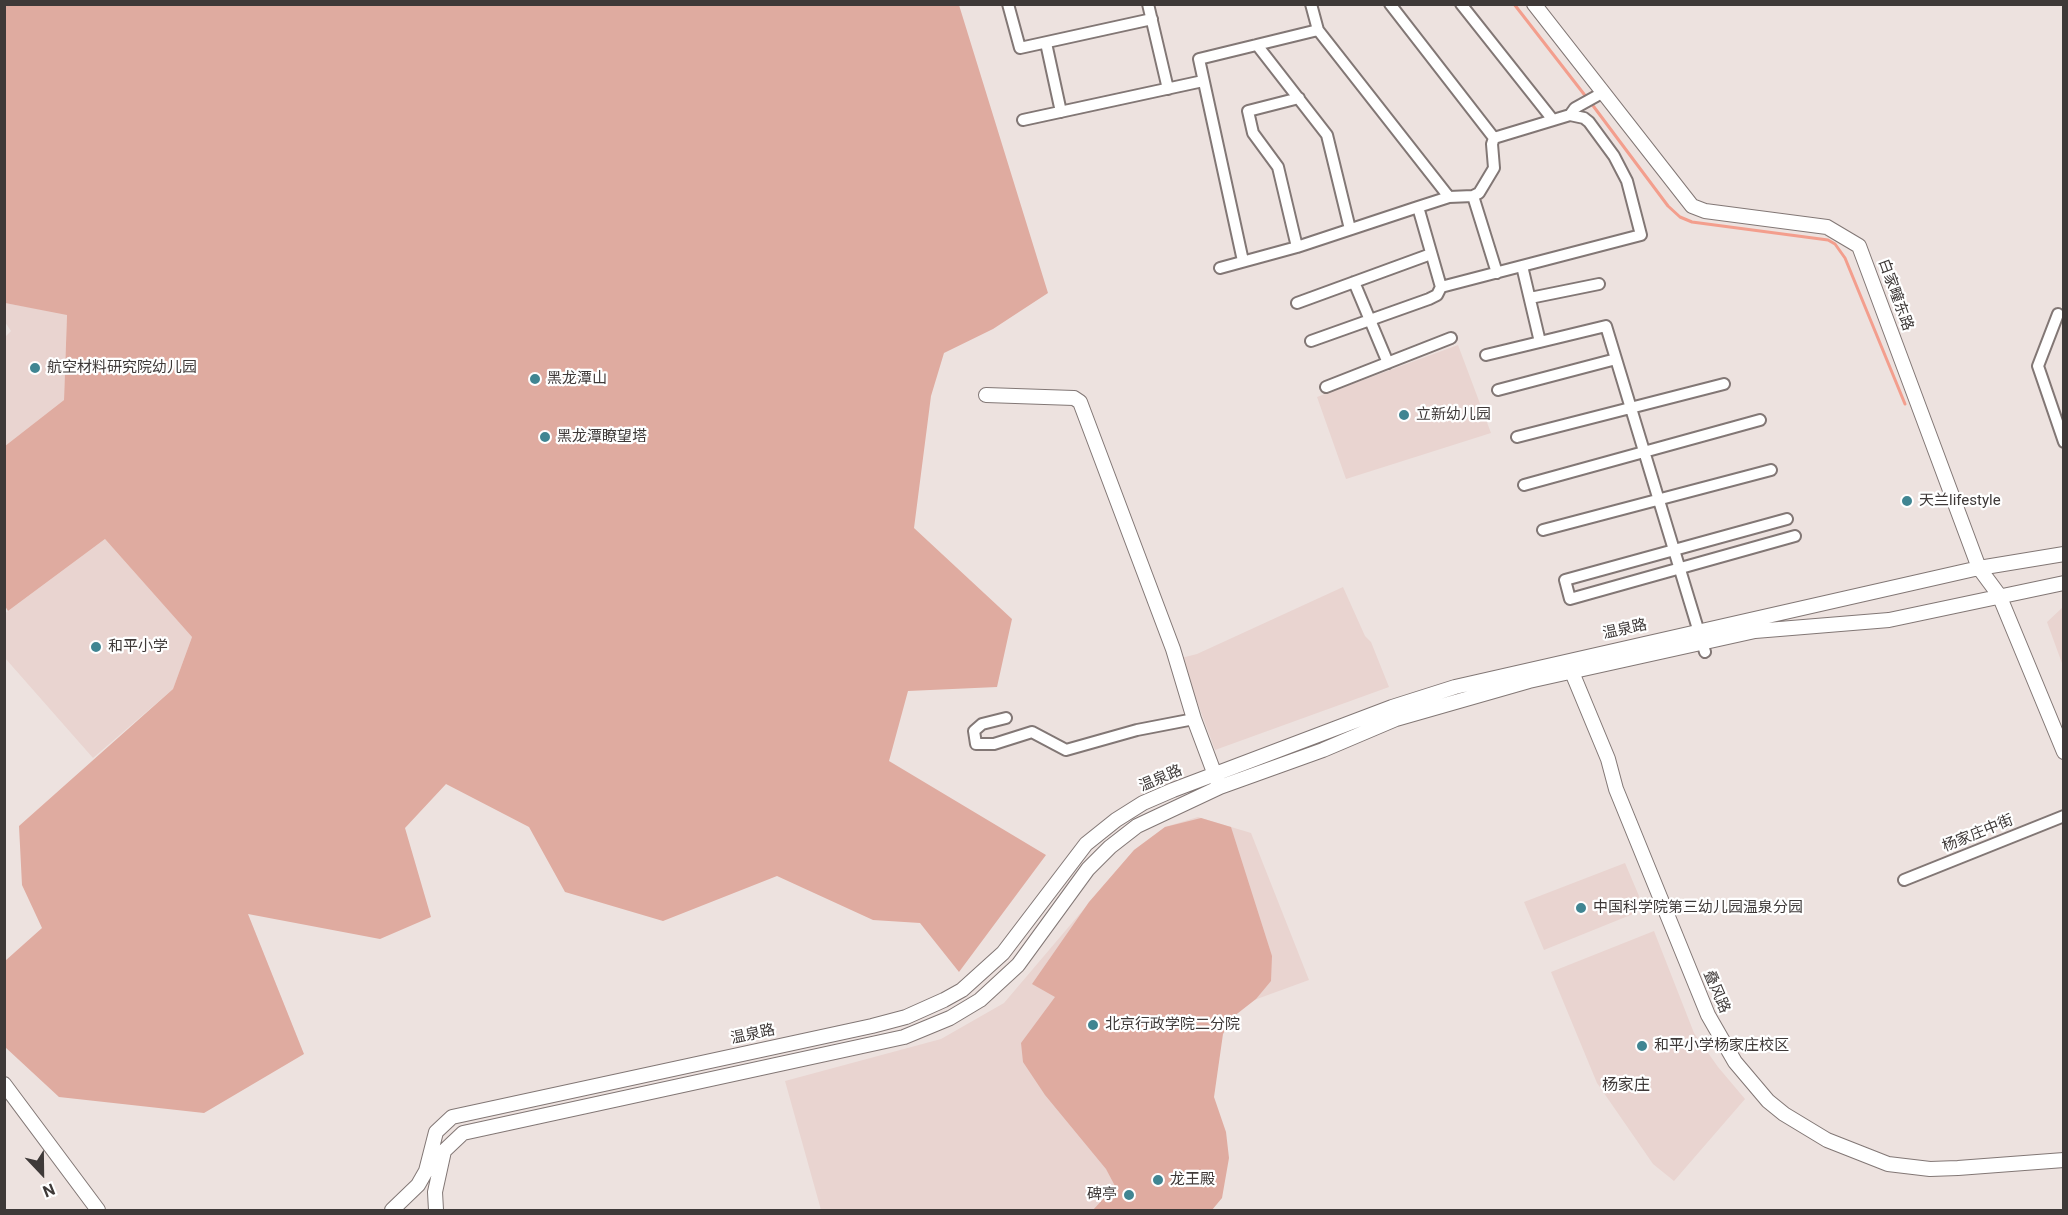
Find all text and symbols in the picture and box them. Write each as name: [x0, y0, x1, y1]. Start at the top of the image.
street label: 白家疃东路: [1874, 257, 1916, 333]
place label: 航空材料研究院幼儿园: [47, 359, 197, 377]
marker: 航空材料研究院幼儿园: [28, 361, 42, 375]
place label: 黑龙潭山: [547, 370, 607, 388]
marker: 黑龙潭山: [528, 372, 542, 386]
place label: 立新幼儿园: [1416, 406, 1491, 424]
marker: 立新幼儿园: [1397, 408, 1411, 422]
place label: 黑龙潭瞭望塔: [557, 428, 647, 446]
marker: 黑龙潭瞭望塔: [538, 430, 552, 444]
place label: 天兰lifestyle: [1919, 492, 2001, 510]
marker: 天兰lifestyle: [1900, 494, 1914, 508]
street label: 温泉路: [1601, 617, 1649, 643]
place label: 和平小学: [108, 638, 168, 656]
marker: 和平小学: [89, 640, 103, 654]
street label: 温泉路: [1137, 762, 1185, 796]
street label: 杨家庄中街: [1940, 812, 2016, 856]
place label: 中国科学院第三幼儿园温泉分园: [1593, 899, 1803, 917]
marker: 中国科学院第三幼儿园温泉分园: [1574, 901, 1588, 915]
street label: 叠风路: [1699, 968, 1733, 1016]
place label: 北京行政学院二分院: [1105, 1016, 1240, 1034]
marker: 北京行政学院二分院: [1086, 1018, 1100, 1032]
street label: 温泉路: [729, 1022, 777, 1048]
place label: 和平小学杨家庄校区: [1654, 1037, 1789, 1055]
marker: 和平小学杨家庄校区: [1635, 1039, 1649, 1053]
district label: 杨家庄: [1602, 1076, 1650, 1096]
north arrow: [12, 1143, 72, 1203]
place label: 龙王殿: [1170, 1171, 1215, 1189]
marker: 龙王殿: [1151, 1173, 1165, 1187]
text: N: [40, 1179, 58, 1201]
place label: 碑亭: [1087, 1186, 1117, 1204]
marker: 碑亭: [1122, 1188, 1136, 1202]

